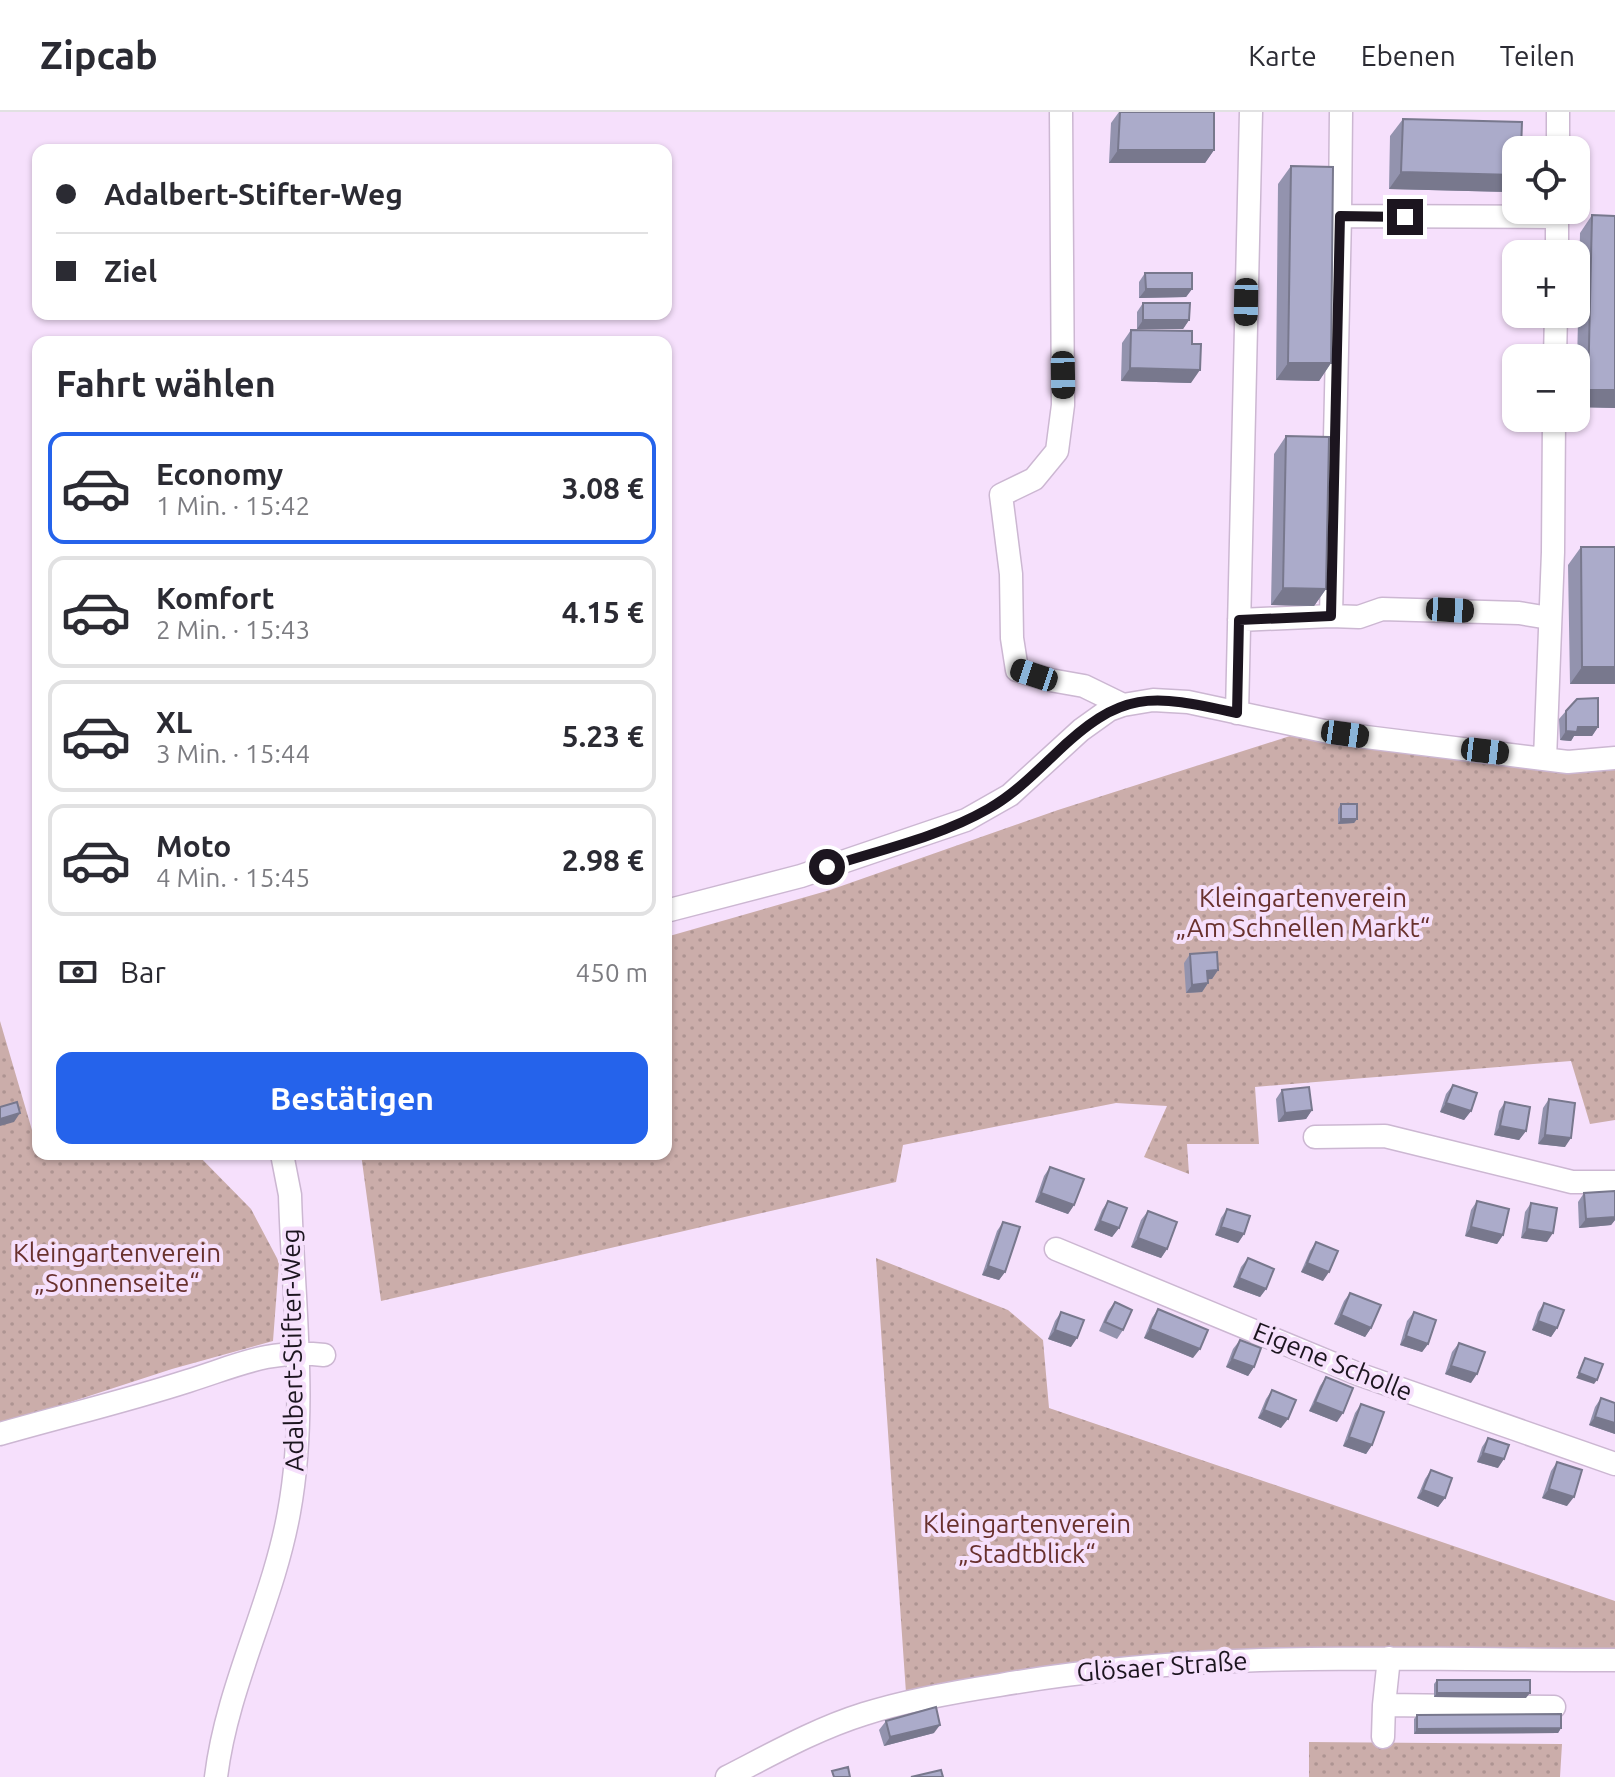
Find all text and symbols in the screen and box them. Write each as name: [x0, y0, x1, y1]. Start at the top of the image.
text: Zipcab: [40, 34, 158, 76]
text: Karte: [1248, 40, 1317, 71]
text: Ebenen: [1361, 40, 1456, 71]
text: Teilen: [1500, 40, 1575, 71]
map controls: [1502, 136, 1590, 432]
button: locate: [1502, 136, 1590, 224]
text: Adalbert-Stifter-Weg: [104, 177, 403, 211]
route end: [1387, 199, 1423, 235]
button: +: [1502, 240, 1590, 328]
text: Ziel: [104, 254, 157, 288]
car: [1234, 278, 1258, 326]
button: −: [1502, 344, 1590, 432]
car: [1051, 351, 1075, 399]
text: Fahrt wählen: [56, 363, 276, 404]
icon: car: [60, 452, 132, 524]
text: Economy: [156, 457, 283, 491]
text: 3.08 €: [562, 471, 644, 505]
text: 1 Min. · 15:42: [156, 491, 310, 520]
icon: car: [60, 576, 132, 648]
text: Komfort: [156, 581, 274, 615]
text: 4.15 €: [562, 595, 644, 629]
car: [1425, 597, 1475, 623]
text: 2 Min. · 15:43: [156, 615, 310, 644]
car: [1007, 656, 1061, 694]
icon: car: [60, 700, 132, 772]
text: XL: [156, 705, 192, 739]
text: 5.23 €: [562, 719, 644, 753]
car: [1320, 719, 1370, 749]
car: [1460, 736, 1510, 766]
text: 3 Min. · 15:44: [156, 739, 310, 768]
icon: car: [60, 824, 132, 896]
text: Moto: [156, 829, 231, 863]
text: 2.98 €: [562, 843, 644, 877]
route start: [809, 849, 845, 885]
text: 4 Min. · 15:45: [156, 863, 310, 892]
park label: Kleingartenverein „Am Schnellen Markt“: [1176, 883, 1430, 942]
icon: cash: [56, 950, 100, 994]
text: Bar: [120, 955, 166, 989]
text: 450 m: [576, 958, 648, 987]
button: Bestätigen: [56, 1052, 648, 1144]
street label: Adalbert-Stifter-Weg: [275, 1228, 309, 1472]
park label: Kleingartenverein „Sonnenseite“: [13, 1238, 221, 1297]
street label: Eigene Scholle: [1249, 1316, 1417, 1406]
park label: Kleingartenverein „Stadtblick“: [923, 1509, 1131, 1568]
street label: Glösaer Straße: [1076, 1646, 1248, 1686]

